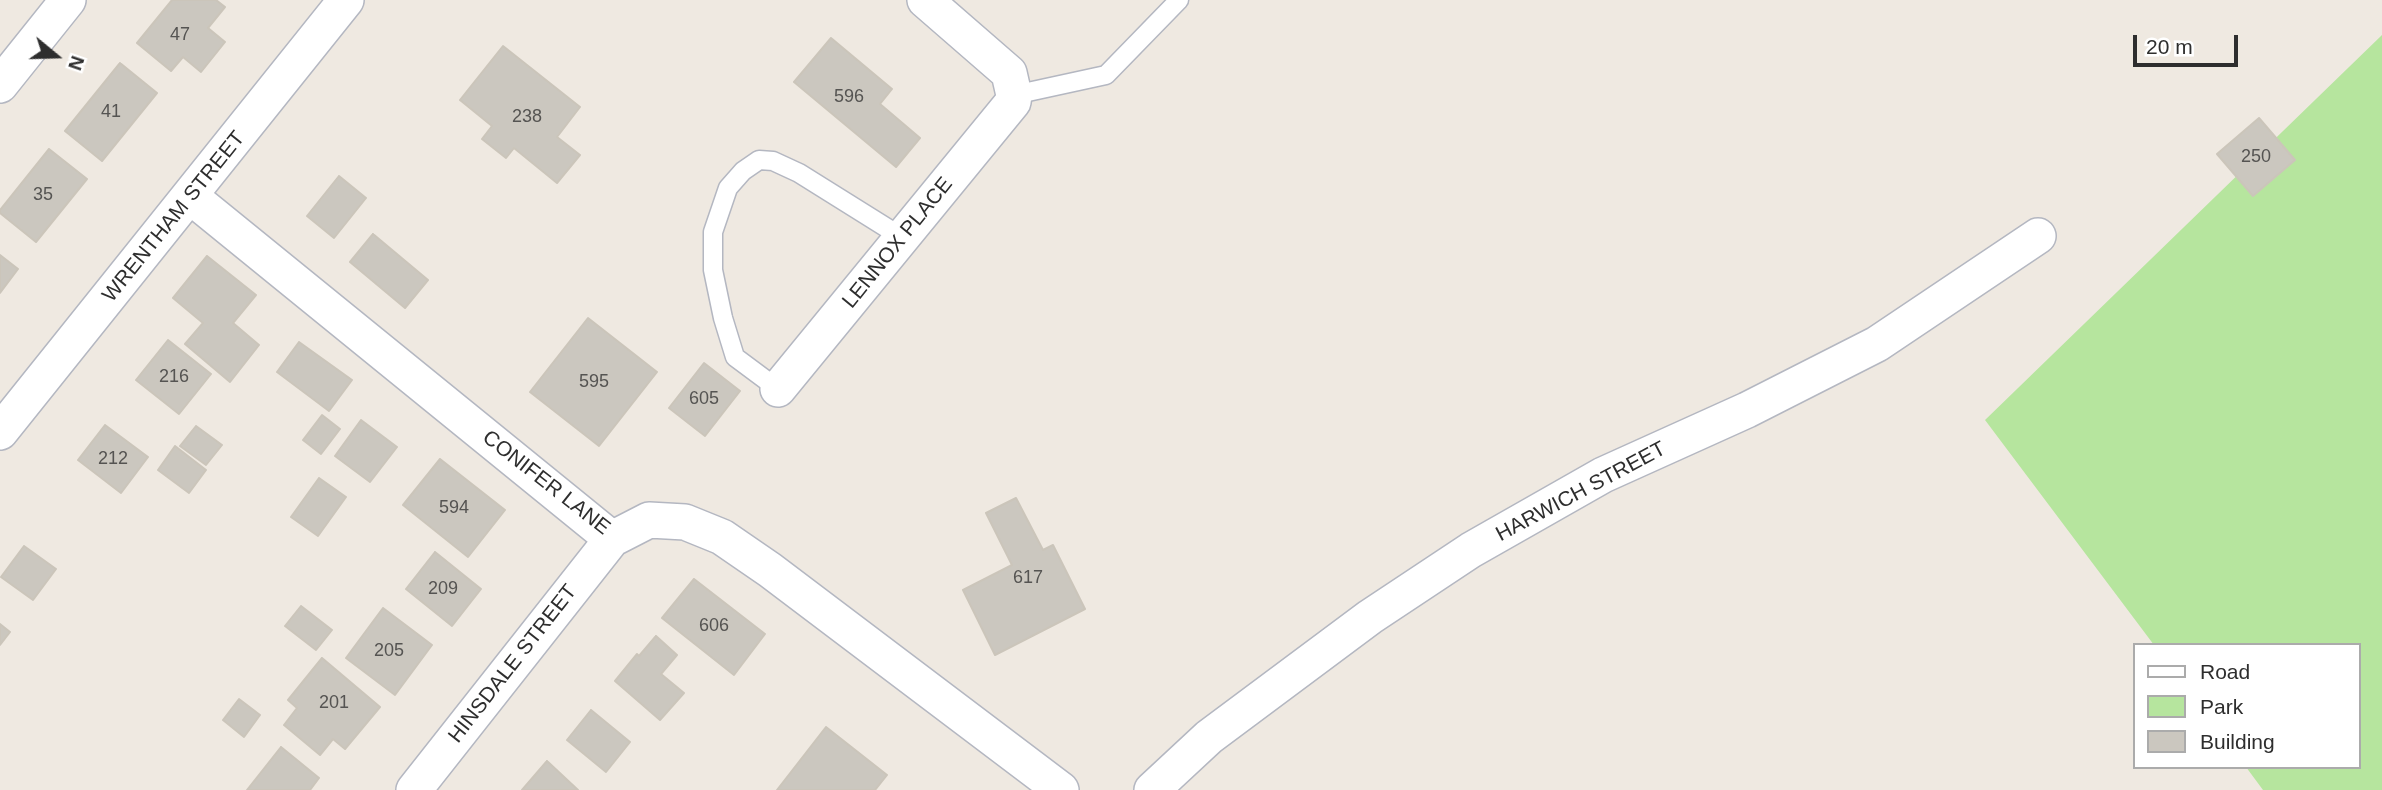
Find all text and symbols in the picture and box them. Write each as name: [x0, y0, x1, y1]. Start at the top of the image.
north arrow: [21, 21, 91, 91]
scale bar: [2137, 21, 2242, 65]
house number: 47: [170, 24, 190, 46]
text: 20 m: [2146, 35, 2193, 58]
text: N: [64, 53, 88, 73]
house number: 596: [834, 86, 864, 108]
house number: 41: [101, 101, 121, 123]
house number: 238: [512, 106, 542, 128]
street label: WRENTHAM STREET: [97, 127, 251, 307]
house number: 250: [2241, 146, 2271, 168]
street label: LENNOX PLACE: [838, 172, 958, 314]
house number: 35: [33, 184, 53, 206]
house number: 216: [159, 366, 189, 388]
house number: 595: [579, 371, 609, 393]
house number: 605: [689, 388, 719, 410]
street label: CONIFER LANE: [477, 425, 615, 541]
street label: HARWICH STREET: [1492, 437, 1670, 547]
house number: 212: [98, 448, 128, 470]
house number: 594: [439, 497, 469, 519]
house number: 617: [1013, 567, 1043, 589]
house number: 209: [428, 578, 458, 600]
street label: HINSDALE STREET: [443, 580, 583, 748]
house number: 606: [699, 615, 729, 637]
house number: 205: [374, 640, 404, 662]
legend: [2134, 643, 2361, 769]
text: Road: [2200, 660, 2250, 683]
house number: 201: [319, 692, 349, 714]
text: Park: [2200, 695, 2243, 718]
text: Building: [2200, 730, 2275, 753]

